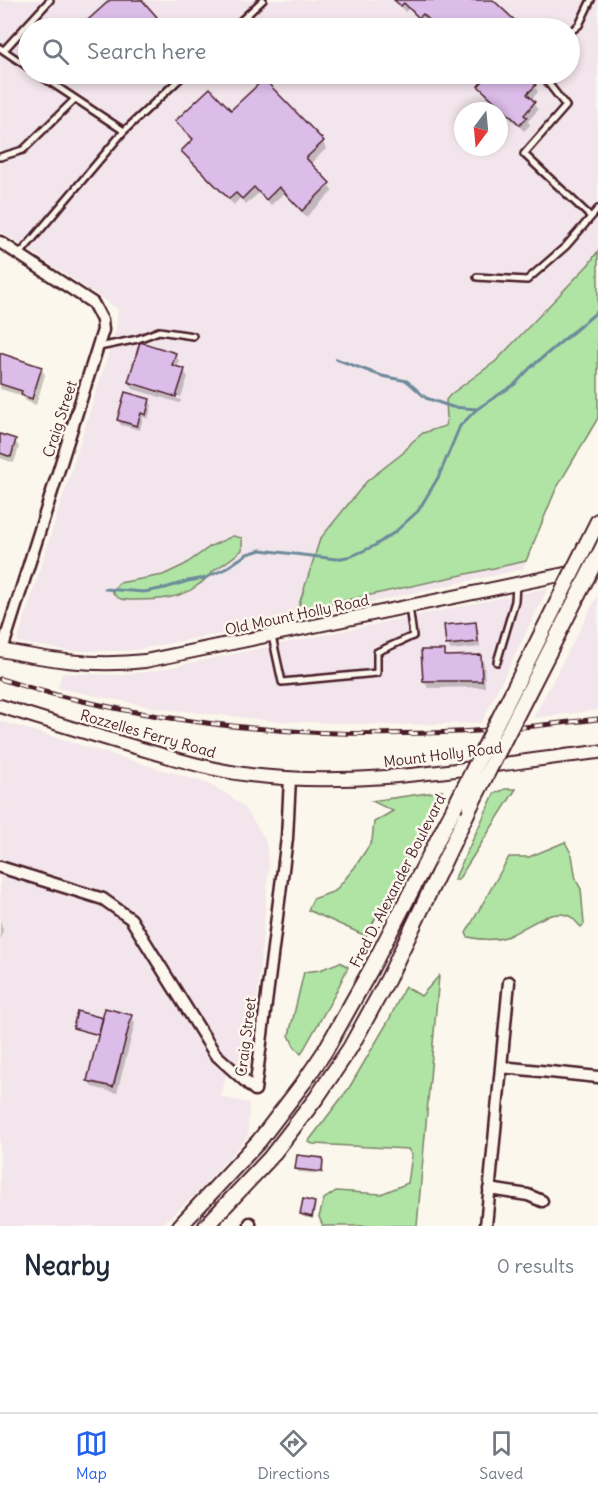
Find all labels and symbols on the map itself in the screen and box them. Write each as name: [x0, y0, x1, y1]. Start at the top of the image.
north arrow: [454, 102, 508, 156]
street label: Craig Street: [38, 378, 81, 460]
street label: Old Mount Holly Road: [223, 590, 371, 639]
street label: Rozzelles Ferry Road: [78, 705, 218, 762]
street label: Mount Holly Road: [382, 738, 504, 771]
street label: Fred D. Alexander Boulevard: [345, 791, 450, 971]
street label: Craig Street: [231, 996, 260, 1078]

